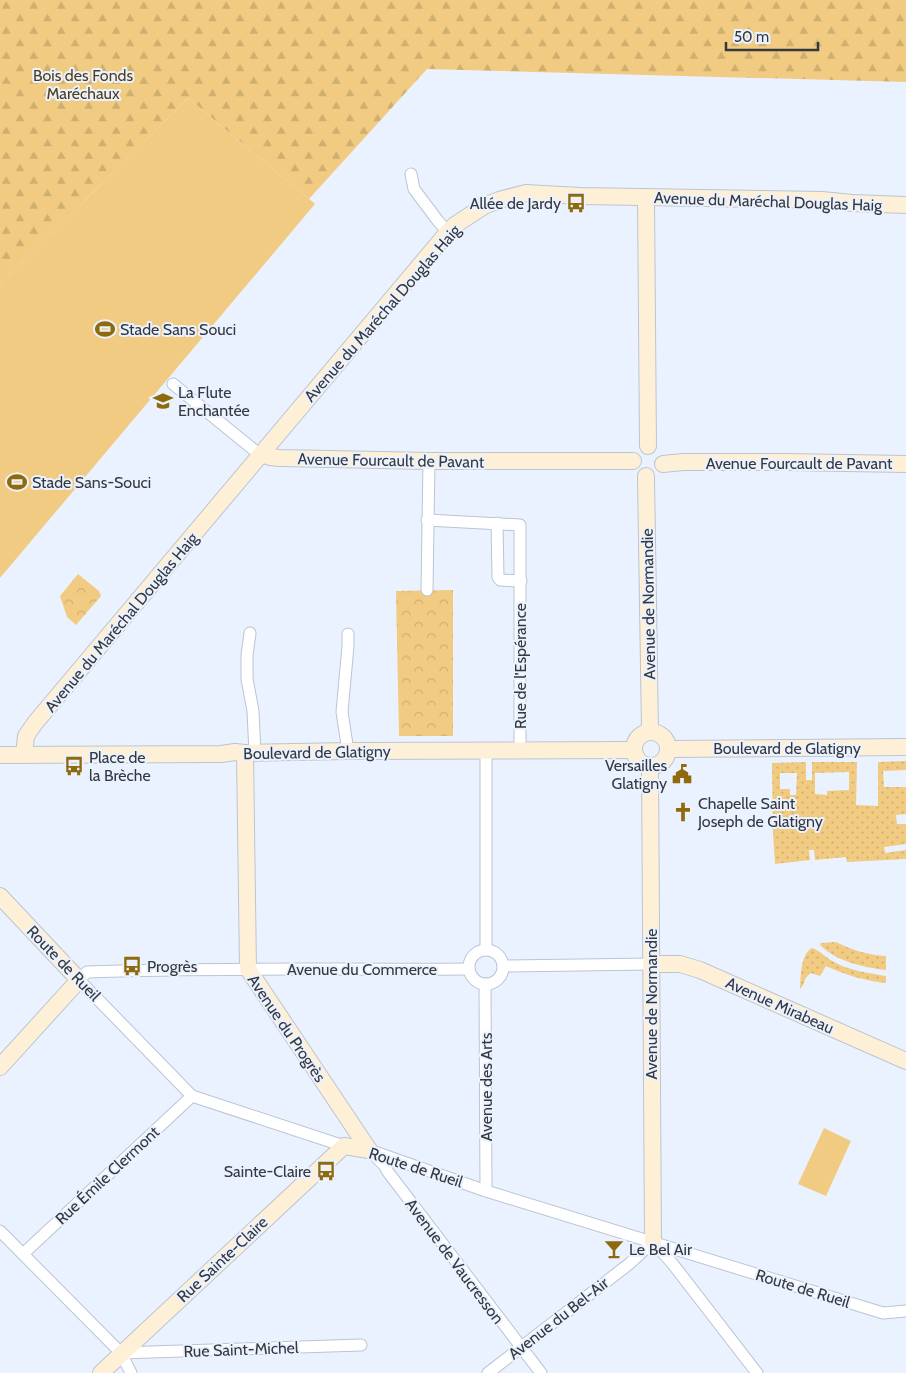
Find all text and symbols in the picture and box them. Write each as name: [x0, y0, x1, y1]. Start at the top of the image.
scale bar: [726, 20, 818, 52]
text: 50 m: [734, 28, 769, 46]
park label: Bois des Fonds Maréchaux: [33, 66, 133, 103]
street label: Avenue du Maréchal Douglas Haig: [654, 188, 883, 215]
bus stop icon: Allée de Jardy: [565, 192, 587, 214]
place label: Allée de Jardy: [470, 194, 561, 213]
street label: Avenue du Maréchal Douglas Haig: [300, 220, 465, 406]
sports icon: Stade Sans Souci: [94, 318, 116, 340]
place label: Stade Sans Souci: [120, 320, 236, 339]
place label: La Flute Enchantée: [178, 383, 250, 420]
school or university icon: La Flute Enchantée: [152, 390, 174, 412]
street label: Avenue Fourcault de Pavant: [297, 449, 485, 472]
street label: Avenue Fourcault de Pavant: [706, 454, 893, 473]
sports icon: Stade Sans-Souci: [6, 471, 28, 493]
place label: Stade Sans-Souci: [32, 473, 151, 492]
street label: Avenue du Maréchal Douglas Haig: [41, 528, 203, 716]
street label: Avenue de Normandie: [638, 528, 659, 680]
street label: Rue de l'Espérance: [511, 603, 530, 729]
street label: Boulevard de Glatigny: [713, 739, 861, 758]
street label: Boulevard de Glatigny: [243, 742, 391, 763]
place label: Place de la Brèche: [89, 748, 151, 785]
bus stop icon: Place de la Brèche: [63, 755, 85, 777]
place label: Versailles Glatigny: [605, 756, 667, 793]
public building icon: Versailles Glatigny: [671, 763, 693, 785]
place label: Chapelle Saint Joseph de Glatigny: [697, 794, 823, 831]
church icon: Chapelle Saint Joseph de Glatigny: [672, 801, 694, 823]
street label: Route de Rueil: [23, 922, 104, 1005]
street label: Avenue de Normandie: [642, 928, 661, 1080]
bus stop icon: Progrès: [121, 955, 143, 977]
place label: Progrès: [147, 957, 198, 976]
street label: Avenue du Commerce: [287, 960, 437, 979]
street label: Avenue du Progrès: [244, 971, 330, 1086]
street label: Avenue Mirabeau: [723, 973, 837, 1038]
street label: Avenue des Arts: [477, 1032, 496, 1141]
street label: Rue Émile Clermont: [51, 1122, 164, 1228]
street label: Route de Rueil: [367, 1143, 465, 1192]
bus stop icon: Sainte-Claire: [315, 1160, 337, 1182]
place label: Sainte-Claire: [224, 1162, 311, 1181]
street label: Avenue de Vaucresson: [401, 1195, 508, 1328]
street label: Rue Sainte-Claire: [173, 1213, 272, 1306]
bar icon: Le Bel Air: [603, 1238, 625, 1260]
place label: Le Bel Air: [629, 1240, 693, 1259]
street label: Route de Rueil: [753, 1265, 852, 1312]
street label: Avenue du Bel-Air: [504, 1273, 613, 1363]
street label: Rue Saint-Michel: [183, 1338, 299, 1361]

